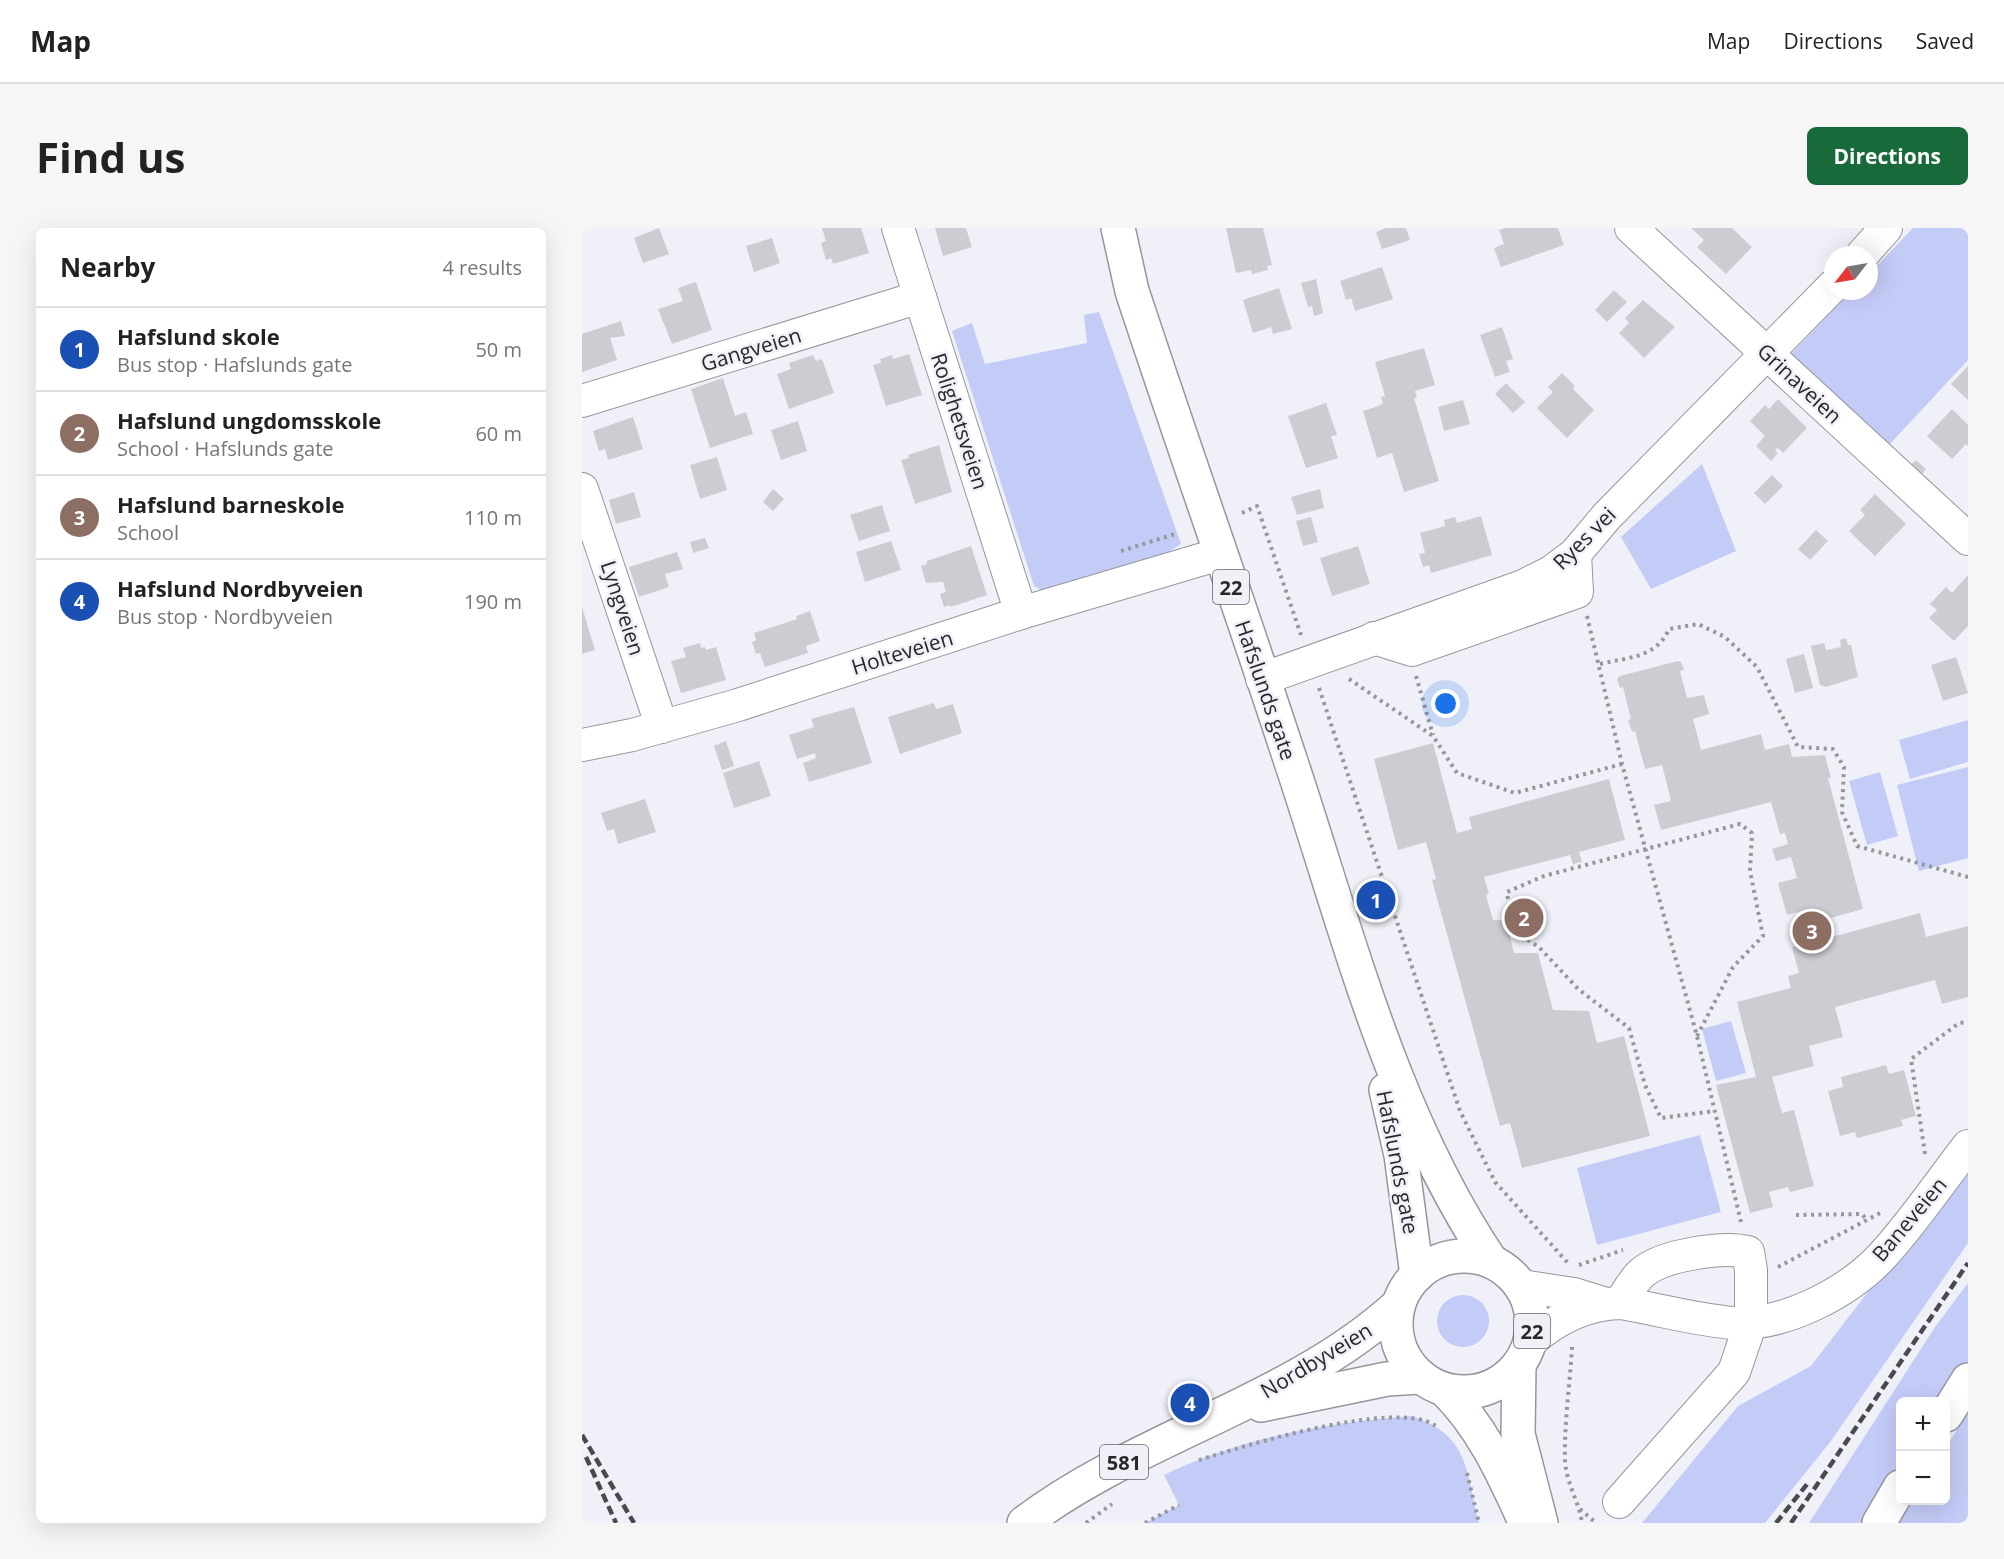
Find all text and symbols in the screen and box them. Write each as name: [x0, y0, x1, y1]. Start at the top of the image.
text: Map: [30, 22, 91, 60]
text: Map: [1707, 27, 1750, 55]
text: Directions: [1783, 27, 1883, 55]
text: Saved: [1916, 27, 1974, 55]
button: Directions: [1807, 127, 1968, 185]
text: Find us: [36, 128, 185, 185]
north arrow: [1824, 246, 1878, 300]
text: Nearby: [60, 249, 155, 285]
text: 4 results: [442, 254, 522, 281]
street label: Gangveien: [697, 320, 805, 378]
text: Hafslund skole: [117, 321, 280, 351]
text: 1: [74, 336, 85, 363]
text: 50 m: [475, 336, 522, 363]
street label: Grinaveien: [1752, 337, 1848, 429]
street label: Rolighetsveien: [925, 349, 995, 493]
text: Bus stop · Hafslunds gate: [117, 351, 352, 378]
text: Hafslund ungdomsskole: [117, 405, 381, 435]
text: 2: [74, 420, 85, 447]
text: 60 m: [475, 420, 522, 447]
text: School · Hafslunds gate: [117, 435, 334, 462]
text: Hafslund barneskole: [117, 489, 344, 519]
street label: Ryes vei: [1546, 500, 1622, 576]
text: 3: [74, 504, 85, 531]
text: 110 m: [464, 504, 522, 531]
text: School: [117, 519, 179, 546]
street label: Lyngveien: [595, 557, 651, 659]
road number: 22: [1213, 570, 1249, 604]
text: Hafslund Nordbyveien: [117, 573, 363, 603]
text: 4: [74, 588, 85, 615]
text: 190 m: [464, 588, 522, 615]
text: Bus stop · Nordbyveien: [117, 603, 333, 630]
street label: Hafslunds gate: [1229, 616, 1303, 764]
street label: Holteveien: [848, 623, 956, 681]
your location: [1431, 689, 1460, 718]
pin: 1: [1356, 878, 1396, 922]
pin: 2: [1504, 896, 1544, 940]
pin: 3: [1792, 908, 1832, 954]
street label: Hafslunds gate: [1370, 1088, 1426, 1236]
street label: Baneveien: [1865, 1171, 1953, 1267]
road number: 22: [1514, 1314, 1550, 1348]
street label: Nordbyveien: [1255, 1316, 1377, 1404]
pin: 4: [1170, 1380, 1210, 1426]
map controls: [1896, 1397, 1950, 1505]
button: +: [1896, 1397, 1950, 1451]
road number: 581: [1100, 1445, 1148, 1479]
button: −: [1896, 1451, 1950, 1505]

